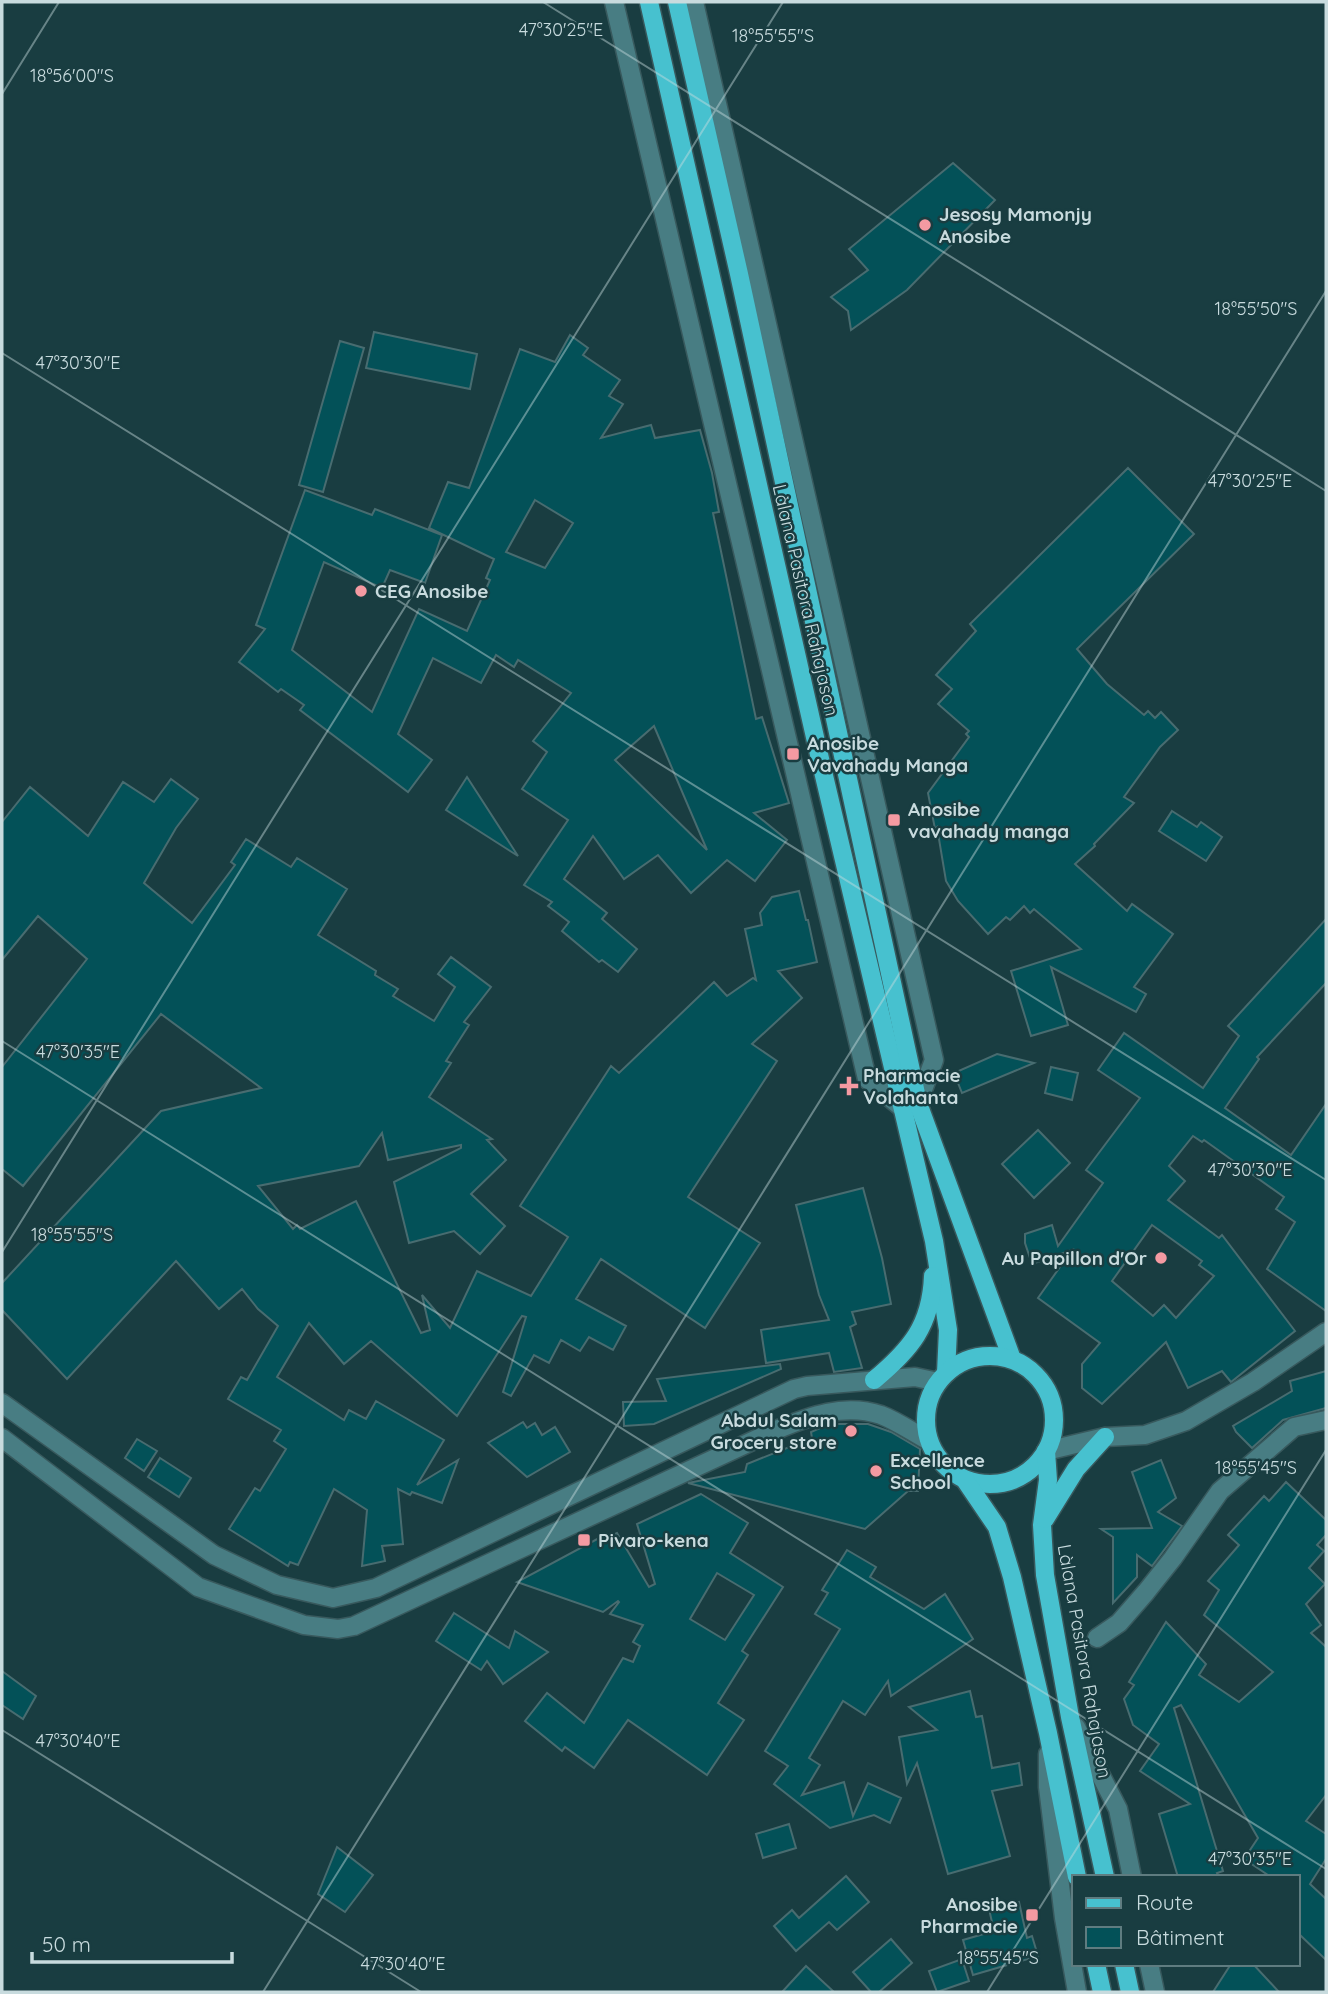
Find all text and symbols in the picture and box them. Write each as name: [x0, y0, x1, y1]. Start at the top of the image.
text: 47°30'25"E: [519, 18, 603, 41]
text: 18°55'55"S: [732, 24, 814, 47]
text: 18°56'00"S: [30, 64, 114, 87]
place label: Jesosy Mamonjy Anosibe: [939, 202, 1092, 248]
marker: Jesosy Mamonjy Anosibe: [917, 217, 933, 233]
text: 18°55'50"S: [1215, 297, 1297, 320]
text: 47°30'30"E: [35, 351, 121, 374]
text: 47°30'25"E: [1208, 469, 1292, 492]
street label: Làlana Pasitora Rahajason: [768, 482, 844, 718]
place label: CEG Anosibe: [375, 579, 488, 603]
marker: CEG Anosibe: [353, 583, 369, 599]
place label: Anosibe Vavahady Manga: [807, 731, 968, 777]
marker: Anosibe Vavahady Manga: [785, 746, 801, 762]
place label: Anosibe vavahady manga: [908, 797, 1069, 843]
marker: Anosibe vavahady manga: [886, 812, 902, 828]
text: 47°30'35"E: [36, 1040, 120, 1063]
place label: Pharmacie Volahanta: [863, 1063, 961, 1109]
marker: Pharmacie Volahanta: [841, 1078, 857, 1094]
text: 47°30'30"E: [1207, 1158, 1293, 1181]
text: 18°55'55"S: [31, 1223, 113, 1246]
place label: Au Papillon d'Or: [1002, 1246, 1147, 1270]
marker: Au Papillon d'Or: [1153, 1250, 1169, 1266]
place label: Abdul Salam Grocery store: [711, 1408, 837, 1454]
marker: Abdul Salam Grocery store: [843, 1423, 859, 1439]
place label: Excellence School: [890, 1448, 985, 1494]
text: 18°55'45"S: [1215, 1456, 1297, 1479]
marker: Excellence School: [868, 1463, 884, 1479]
place label: Pivaro-kena: [598, 1528, 709, 1552]
marker: Pivaro-kena: [576, 1532, 592, 1548]
street label: Làlana Pasitora Rahajason: [1053, 1542, 1117, 1780]
text: 47°30'40"E: [35, 1729, 121, 1752]
text: 47°30'35"E: [1208, 1847, 1292, 1870]
legend: [1072, 1875, 1300, 1966]
text: Route: [1136, 1889, 1193, 1915]
place label: Anosibe Pharmacie: [920, 1892, 1018, 1938]
marker: Anosibe Pharmacie: [1024, 1907, 1040, 1923]
scale bar: [32, 1920, 231, 1964]
text: Bâtiment: [1136, 1924, 1224, 1950]
text: 50 m: [42, 1931, 91, 1957]
text: 18°55'45"S: [957, 1946, 1039, 1969]
text: 47°30'40"E: [360, 1952, 446, 1975]

